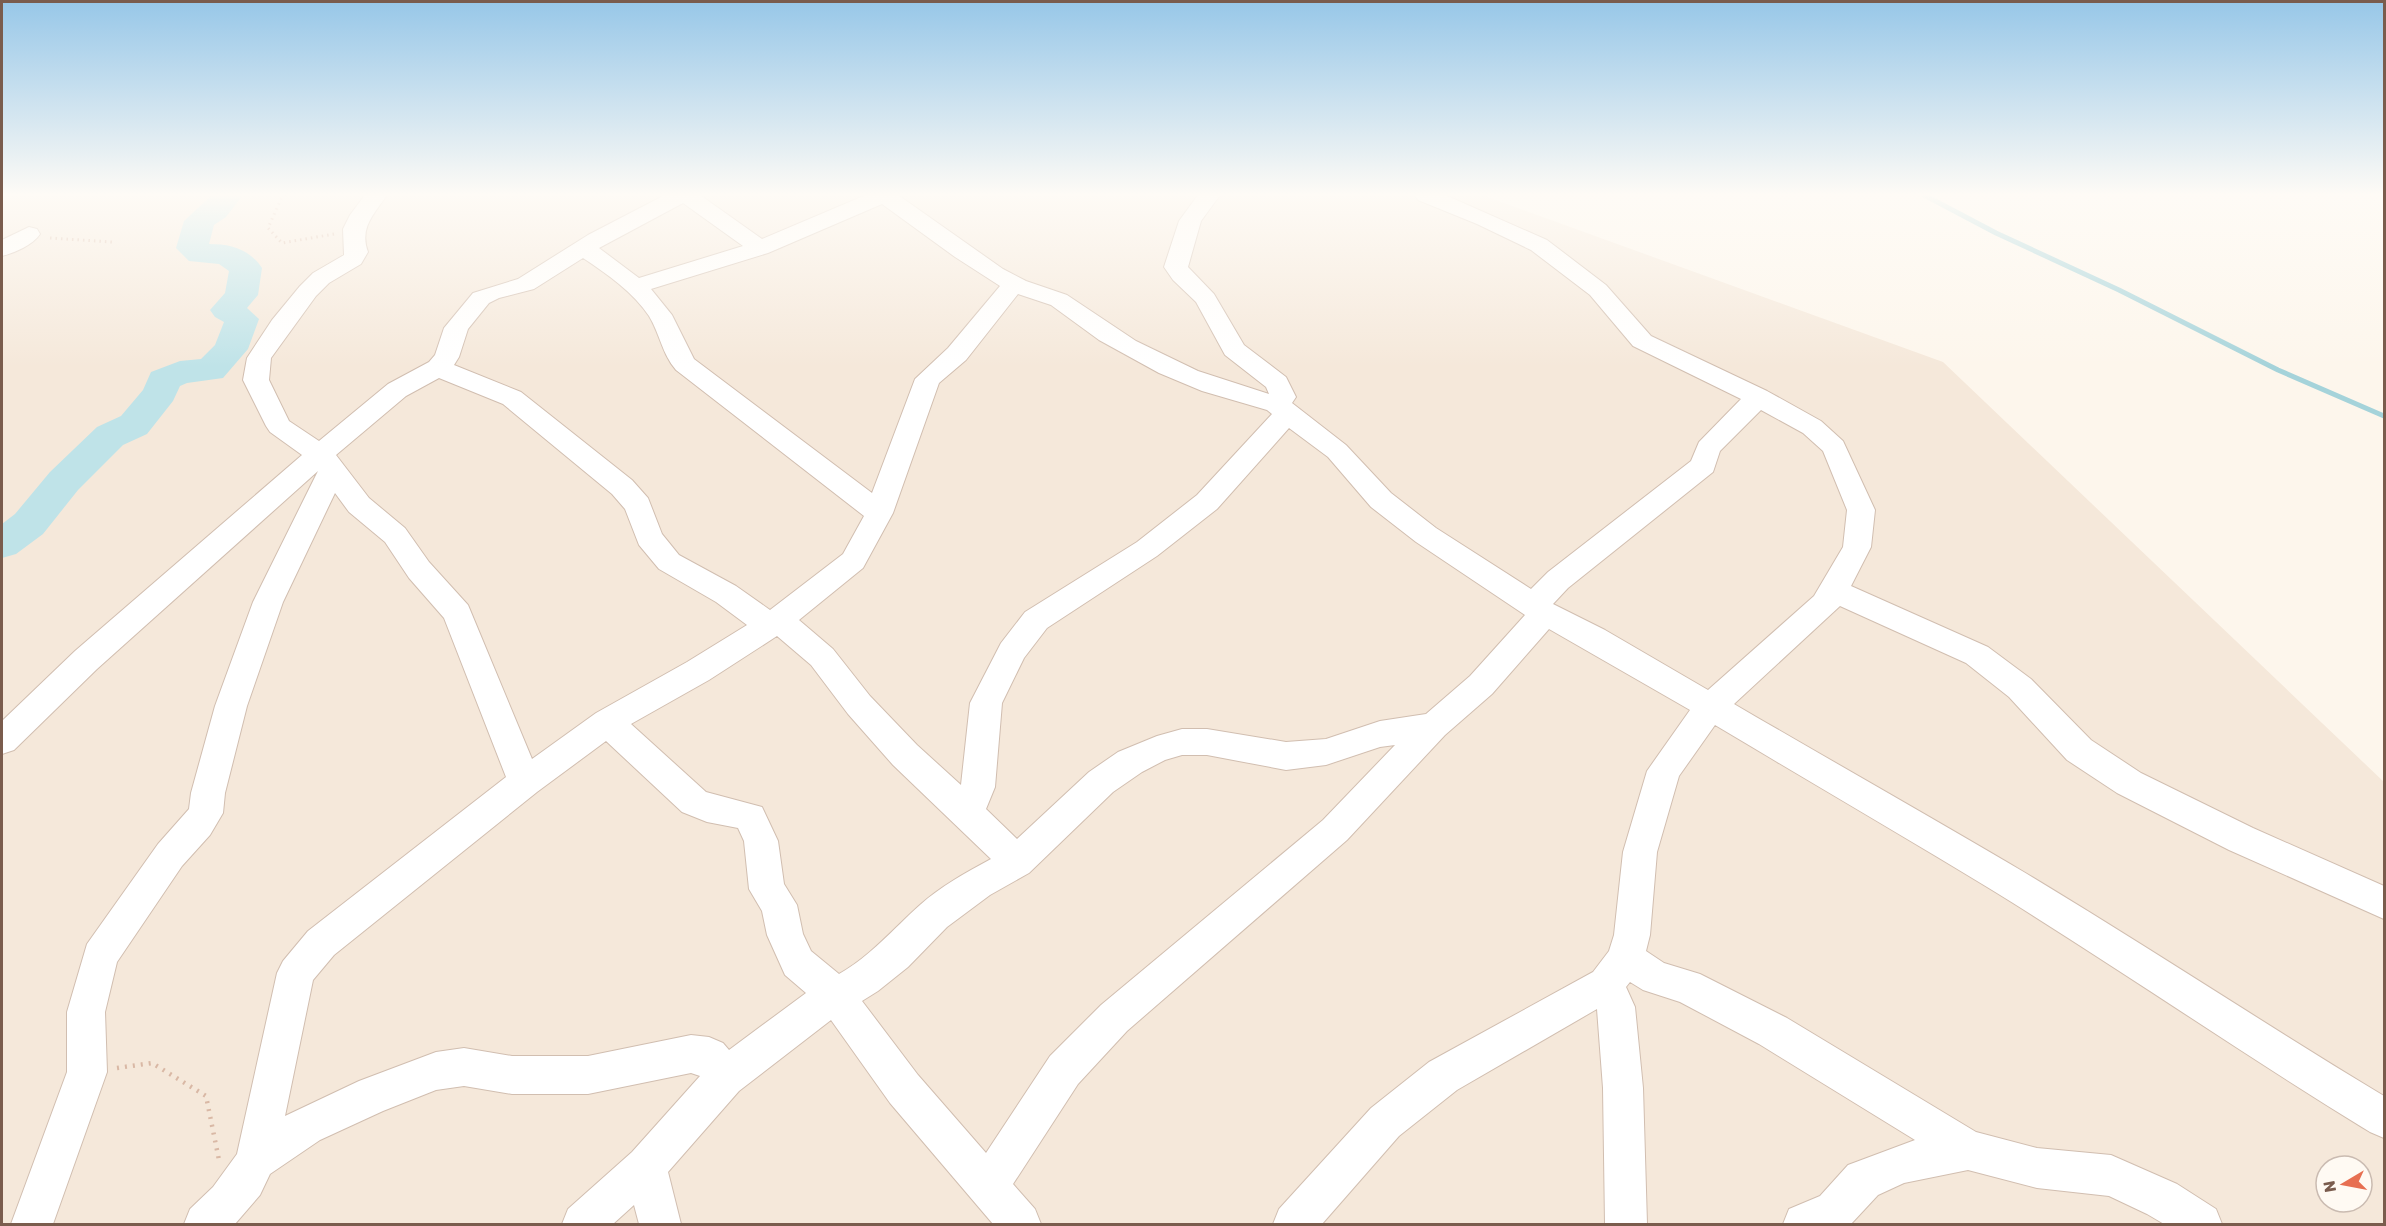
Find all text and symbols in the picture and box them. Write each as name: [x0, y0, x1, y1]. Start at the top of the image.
north arrow: [2314, 1154, 2374, 1214]
text: N: [2319, 1179, 2340, 1194]

